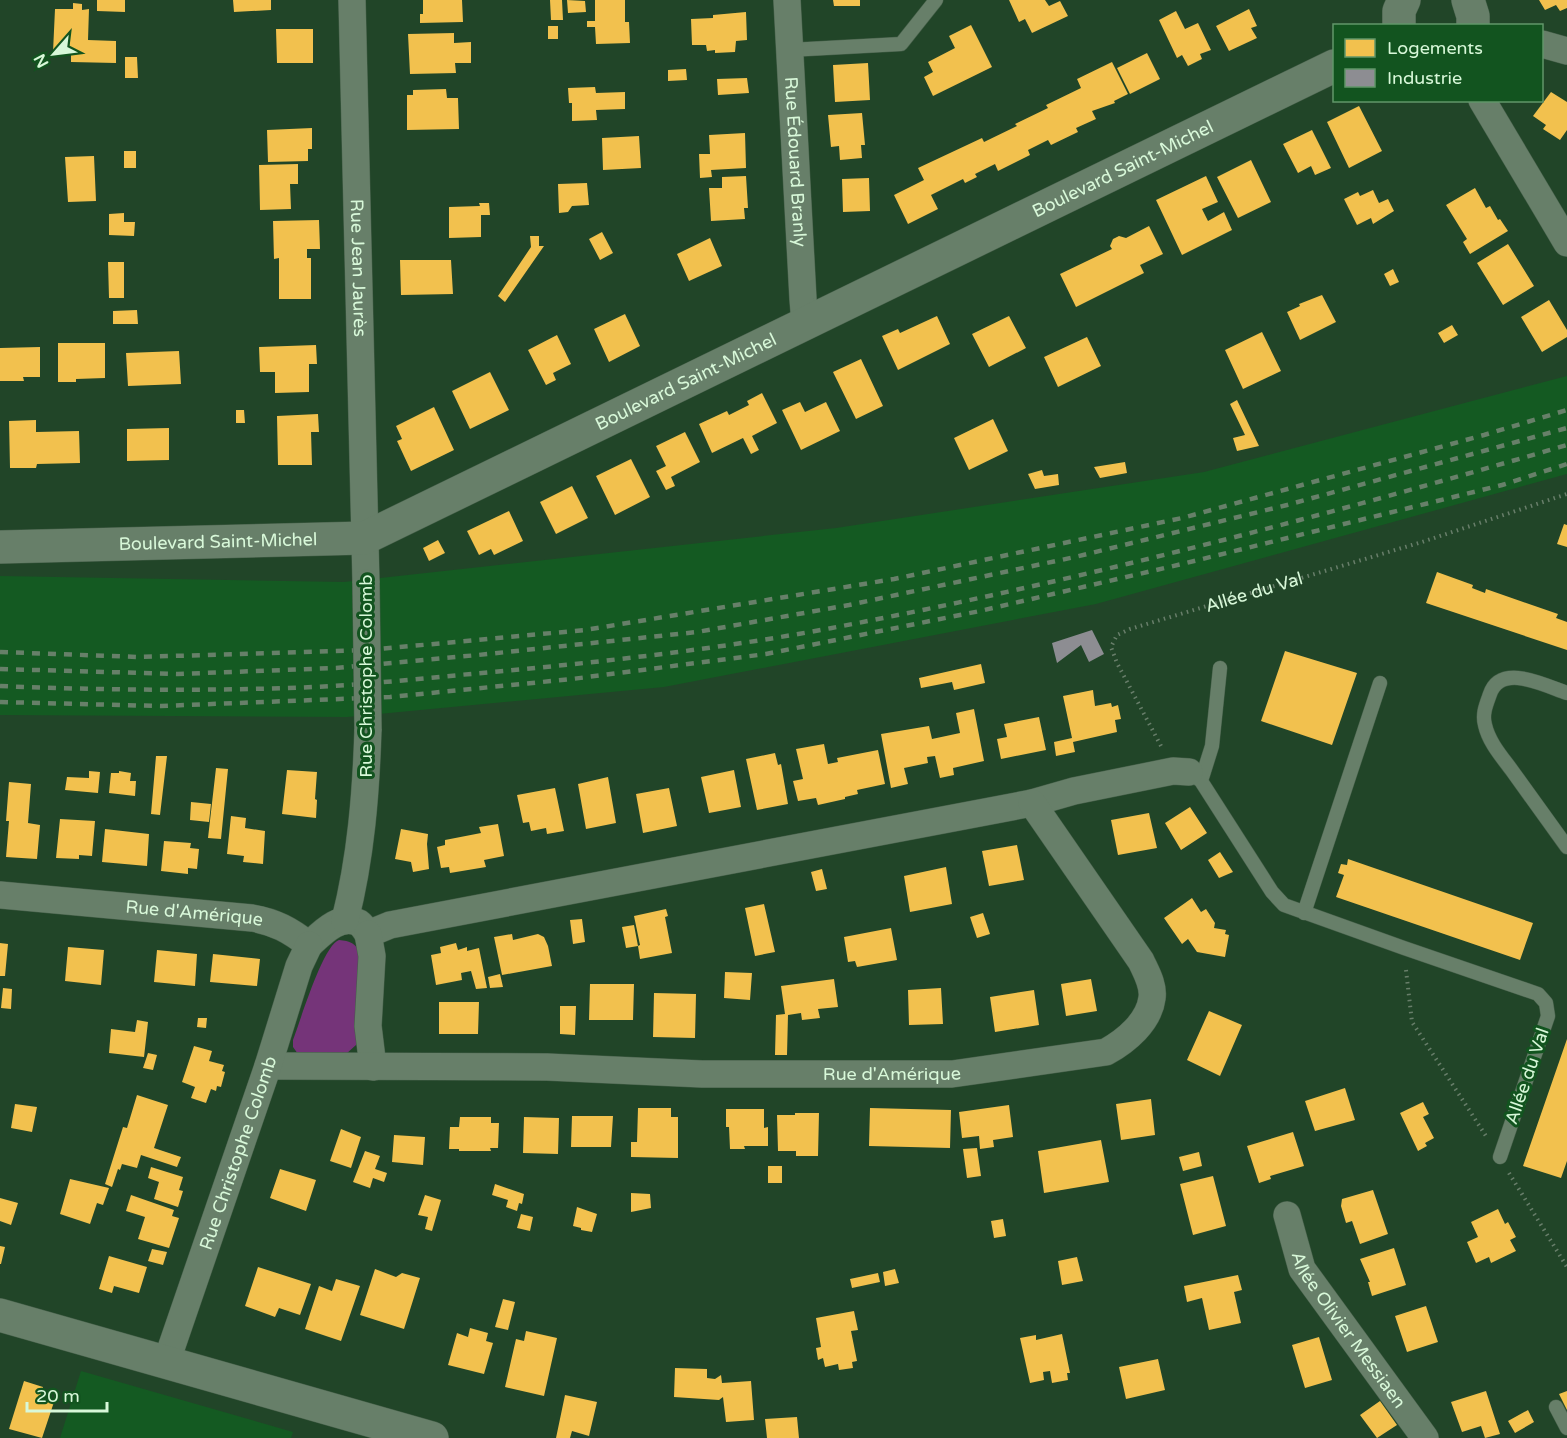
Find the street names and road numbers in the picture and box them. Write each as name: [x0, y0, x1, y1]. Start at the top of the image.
street label: Rue Édouard Branly: [780, 76, 811, 248]
street label: Boulevard Saint-Michel: [1029, 115, 1217, 222]
street label: Rue Jean Jaurès: [346, 199, 371, 337]
street label: Boulevard Saint-Michel: [592, 328, 780, 435]
street label: Boulevard Saint-Michel: [118, 528, 318, 555]
street label: Allée du Val: [1203, 567, 1305, 617]
street label: Rue Christophe Colomb: [355, 574, 377, 778]
street label: Rue d'Amérique: [124, 895, 265, 931]
street label: Allée du Val: [1500, 1025, 1554, 1127]
street label: Rue Christophe Colomb: [195, 1053, 281, 1253]
street label: Rue d'Amérique: [823, 1062, 962, 1085]
street label: Allée Olivier Messiaen: [1287, 1249, 1411, 1413]

